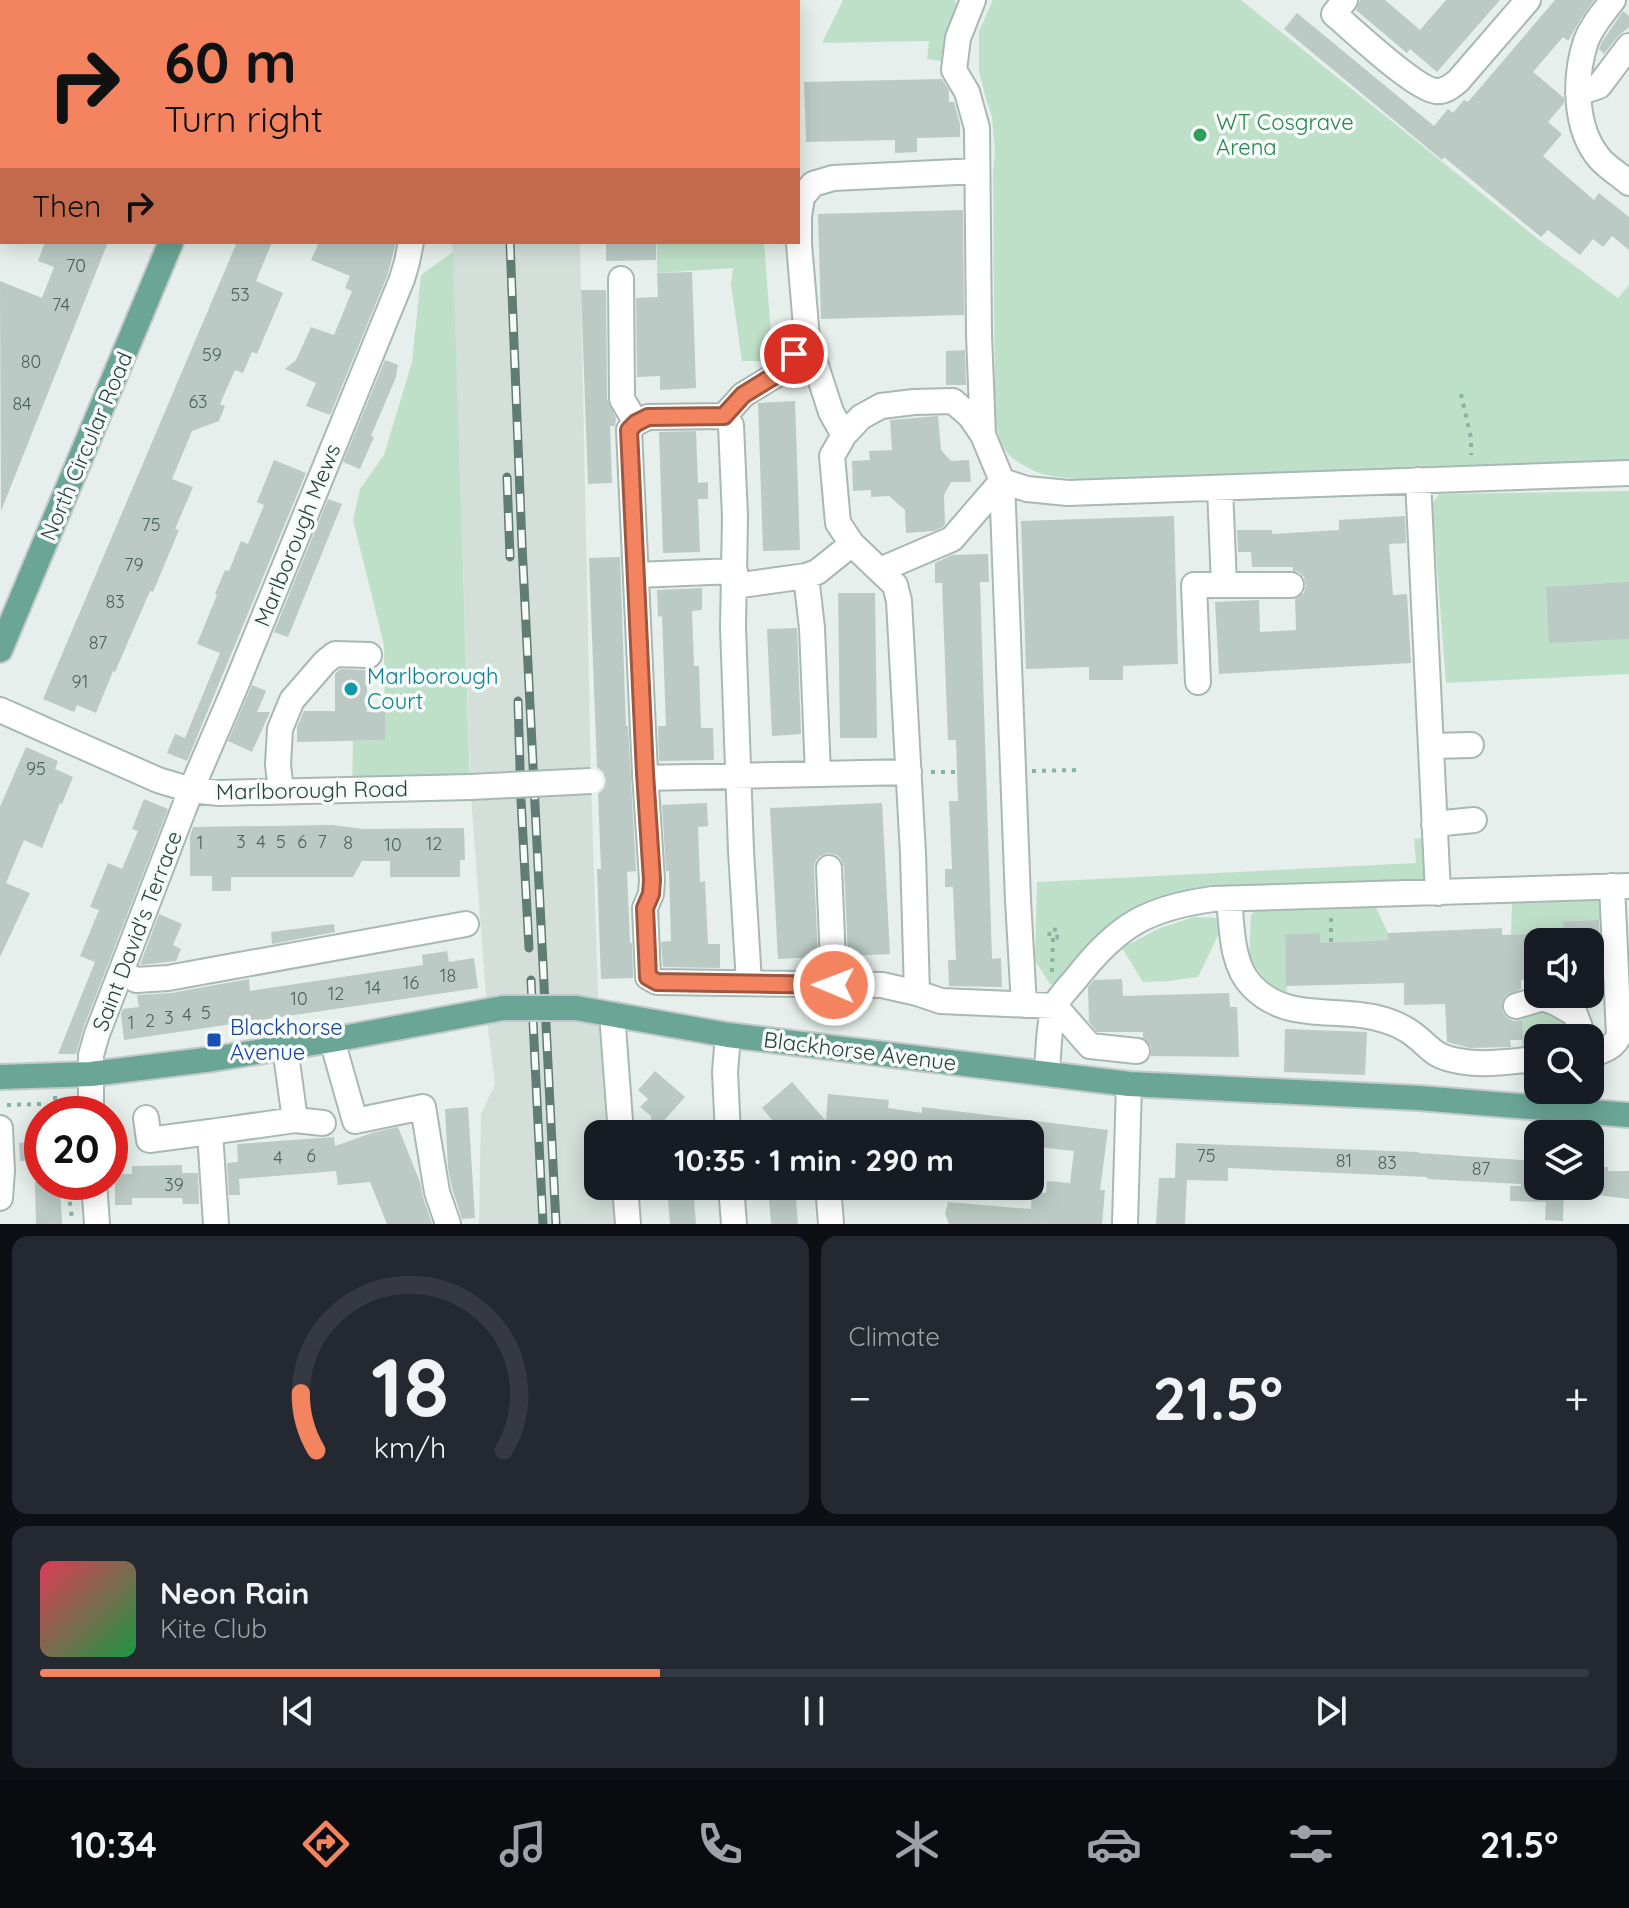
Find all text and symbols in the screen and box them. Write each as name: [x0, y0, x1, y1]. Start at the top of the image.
text: 60 m: [164, 27, 297, 97]
icon: right: [32, 32, 136, 136]
text: Turn right: [164, 96, 323, 141]
place label: WT Cosgrave Arena: [1216, 108, 1354, 161]
marker: WT Cosgrave Arena: [1191, 126, 1209, 144]
icon: right: [117, 184, 161, 228]
text: Then: [32, 187, 101, 225]
house number: 70: [66, 254, 86, 277]
house number: 53: [230, 283, 250, 306]
house number: 74: [52, 293, 70, 316]
pin: [760, 320, 828, 388]
icon: arrive: [772, 332, 816, 376]
house number: 59: [202, 343, 222, 366]
street label: North Circular Road: [34, 347, 138, 545]
house number: 80: [21, 350, 41, 373]
house number: 63: [188, 390, 208, 413]
house number: 84: [12, 392, 32, 415]
street label: Marlborough Mews: [248, 439, 346, 631]
house number: 75: [141, 513, 161, 536]
house number: 79: [124, 553, 144, 576]
house number: 83: [105, 590, 125, 613]
house number: 87: [89, 631, 107, 654]
place label: Marlborough Court: [367, 662, 498, 715]
house number: 91: [72, 670, 88, 693]
marker: Marlborough Court: [342, 680, 360, 698]
house number: 95: [26, 757, 46, 780]
street label: Marlborough Road: [216, 774, 408, 806]
street label: Saint David's Terrace: [86, 827, 188, 1035]
house number: 3: [236, 830, 246, 853]
house number: 4: [256, 830, 266, 853]
house number: 5: [276, 830, 286, 853]
house number: 6: [297, 830, 307, 853]
house number: 7: [317, 830, 327, 853]
house number: 1: [197, 831, 203, 854]
house number: 8: [343, 831, 353, 854]
house number: 12: [426, 832, 442, 855]
house number: 10: [384, 833, 402, 856]
map controls: [1524, 928, 1604, 1200]
button: sound: [1524, 928, 1604, 1008]
position arrow: [792, 943, 876, 1027]
house number: 18: [440, 964, 456, 987]
house number: 16: [403, 971, 419, 994]
house number: 14: [365, 976, 381, 999]
house number: 12: [328, 982, 344, 1005]
house number: 10: [290, 987, 308, 1010]
house number: 5: [201, 1001, 211, 1024]
house number: 4: [182, 1003, 192, 1026]
house number: 3: [164, 1006, 174, 1029]
house number: 2: [145, 1009, 155, 1032]
house number: 1: [128, 1011, 134, 1034]
place label: Blackhorse Avenue: [230, 1013, 343, 1066]
button: search: [1524, 1024, 1604, 1104]
street label: Blackhorse Avenue: [762, 1025, 958, 1077]
marker: Blackhorse Avenue: [205, 1031, 223, 1049]
speed limit sign: 20: [24, 1096, 128, 1200]
button: layers: [1524, 1120, 1604, 1200]
text: 10:35 · 1 min · 290 m: [674, 1141, 954, 1179]
house number: 6: [306, 1144, 316, 1167]
house number: 75: [1196, 1144, 1216, 1167]
house number: 4: [273, 1146, 283, 1169]
house number: 81: [1336, 1149, 1352, 1172]
house number: 83: [1377, 1151, 1397, 1174]
house number: 87: [1472, 1157, 1490, 1180]
house number: 39: [164, 1173, 184, 1196]
text: Climate: [849, 1320, 940, 1353]
text: 18: [371, 1334, 449, 1438]
text: 21.5°: [1153, 1360, 1283, 1435]
text: −: [849, 1370, 871, 1425]
text: +: [1564, 1370, 1589, 1425]
text: km/h: [374, 1429, 447, 1465]
text: Neon Rain: [160, 1574, 309, 1612]
text: Kite Club: [160, 1612, 267, 1645]
icon: previous: [276, 1689, 320, 1733]
icon: pause: [792, 1689, 836, 1733]
icon: next: [1309, 1689, 1353, 1733]
icon: directions: [298, 1816, 354, 1872]
icon: music: [495, 1816, 551, 1872]
icon: phone: [692, 1816, 748, 1872]
icon: climate: [889, 1816, 945, 1872]
icon: car: [1086, 1816, 1142, 1872]
icon: filters: [1283, 1816, 1339, 1872]
text: 10:34: [71, 1822, 157, 1867]
text: 21.5°: [1480, 1822, 1558, 1867]

